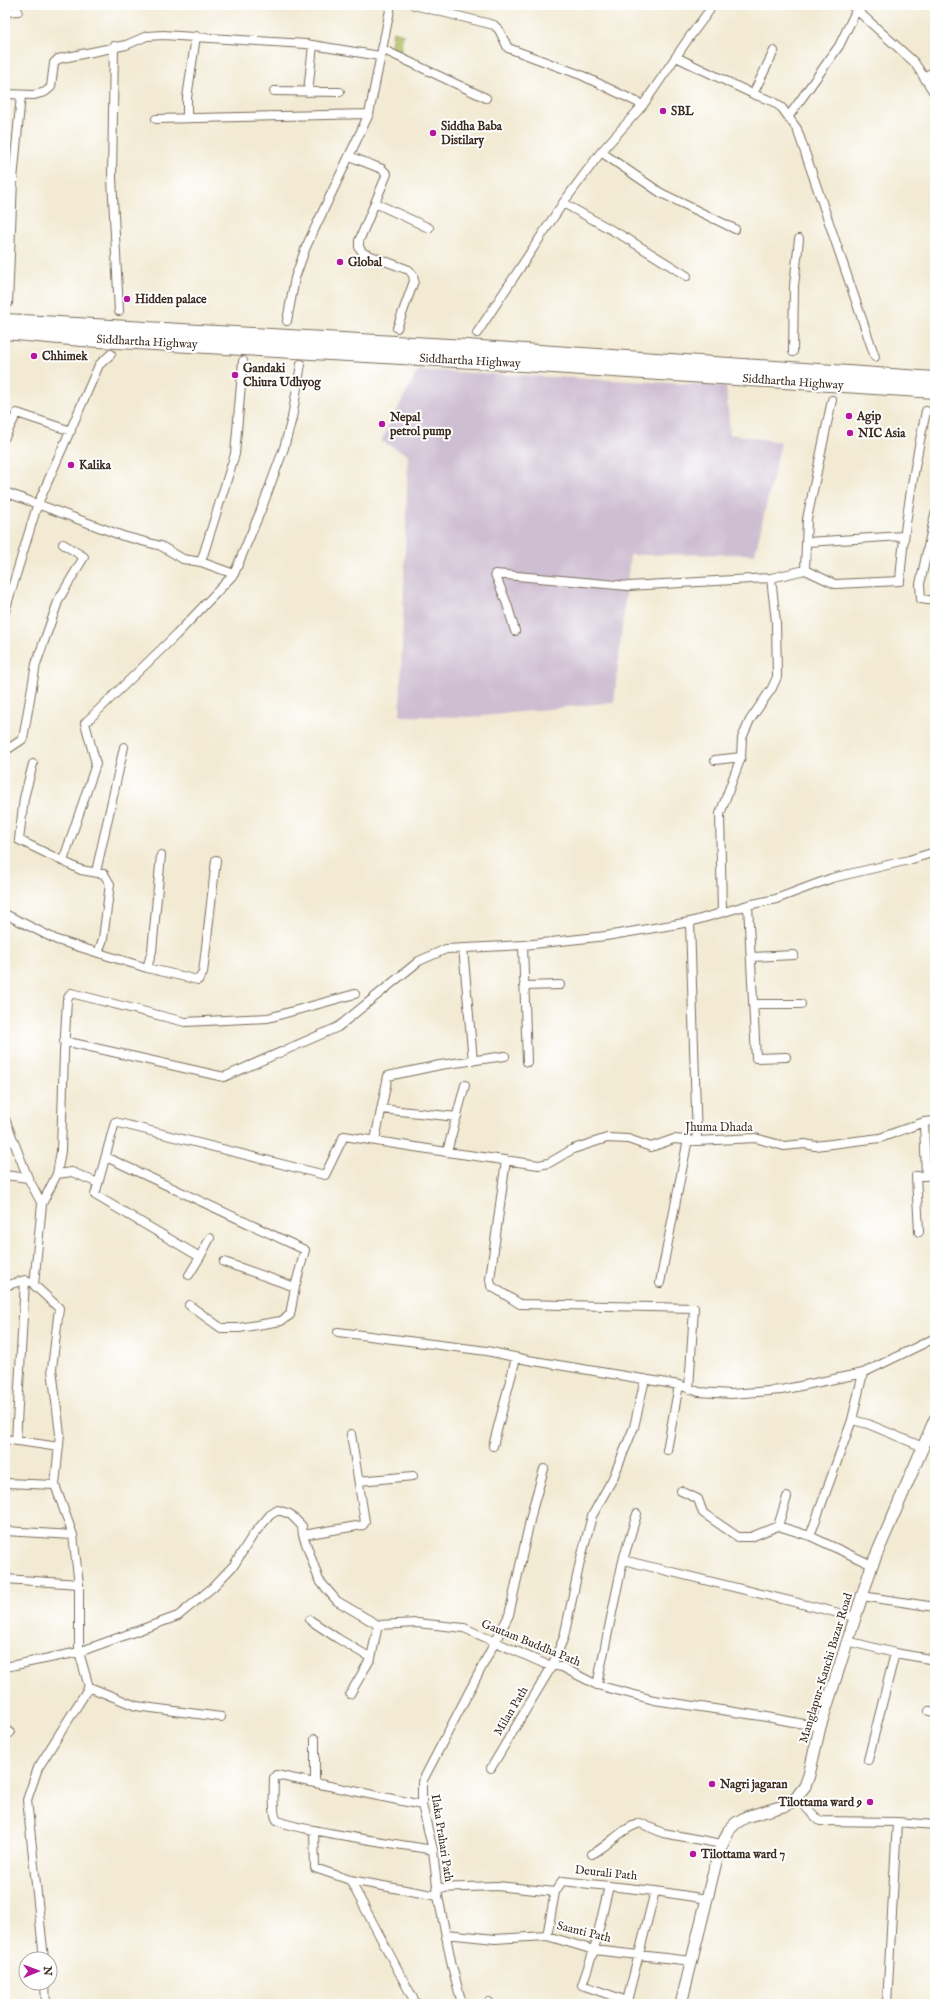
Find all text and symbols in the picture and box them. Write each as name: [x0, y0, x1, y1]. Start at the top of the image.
place label: SBL: [671, 104, 694, 119]
marker: SBL: [658, 106, 668, 116]
place label: Siddha Baba Distilary: [441, 119, 503, 149]
marker: Siddha Baba Distilary: [428, 128, 438, 138]
place label: Global: [348, 255, 383, 270]
marker: Global: [335, 257, 345, 267]
place label: Hidden palace: [135, 292, 207, 308]
marker: Hidden palace: [122, 294, 132, 304]
street label: Siddhartha Highway: [96, 332, 198, 352]
place label: Chhimek: [42, 349, 88, 364]
marker: Chhimek: [29, 351, 39, 361]
street label: Siddhartha Highway: [419, 351, 521, 371]
place label: Gandaki Chiura Udhyog: [243, 361, 321, 391]
marker: Gandaki Chiura Udhyog: [230, 370, 240, 380]
street label: Siddhartha Highway: [742, 371, 844, 393]
place label: Agip: [856, 409, 882, 425]
place label: Nepal petrol pump: [389, 410, 452, 440]
marker: Agip: [844, 411, 854, 421]
marker: Nepal petrol pump: [377, 419, 387, 429]
place label: NIC Asia: [857, 426, 906, 441]
marker: NIC Asia: [845, 428, 855, 438]
place label: Kalika: [79, 458, 112, 473]
marker: Kalika: [66, 460, 76, 470]
street label: Jhuma Dhada: [683, 1120, 753, 1136]
street label: Manglapur-Kanchi Bazar Road: [796, 1591, 857, 1745]
street label: Gautam Buddha Path: [479, 1616, 583, 1670]
street label: Milan Path: [491, 1683, 532, 1738]
place label: Nagri jagaran: [719, 1777, 788, 1793]
marker: Nagri jagaran: [707, 1779, 717, 1789]
street label: Ilaka Prahari Path: [428, 1793, 456, 1884]
place label: Tilottama ward 9: [777, 1795, 862, 1810]
marker: Tilottama ward 9: [865, 1797, 875, 1807]
place label: Tilottama ward 7: [700, 1847, 786, 1862]
marker: Tilottama ward 7: [688, 1849, 698, 1859]
street label: Deurali Path: [574, 1862, 639, 1884]
street label: Saanti Path: [555, 1918, 613, 1946]
north arrow: [18, 1951, 58, 1991]
text: N: [40, 1965, 54, 1976]

